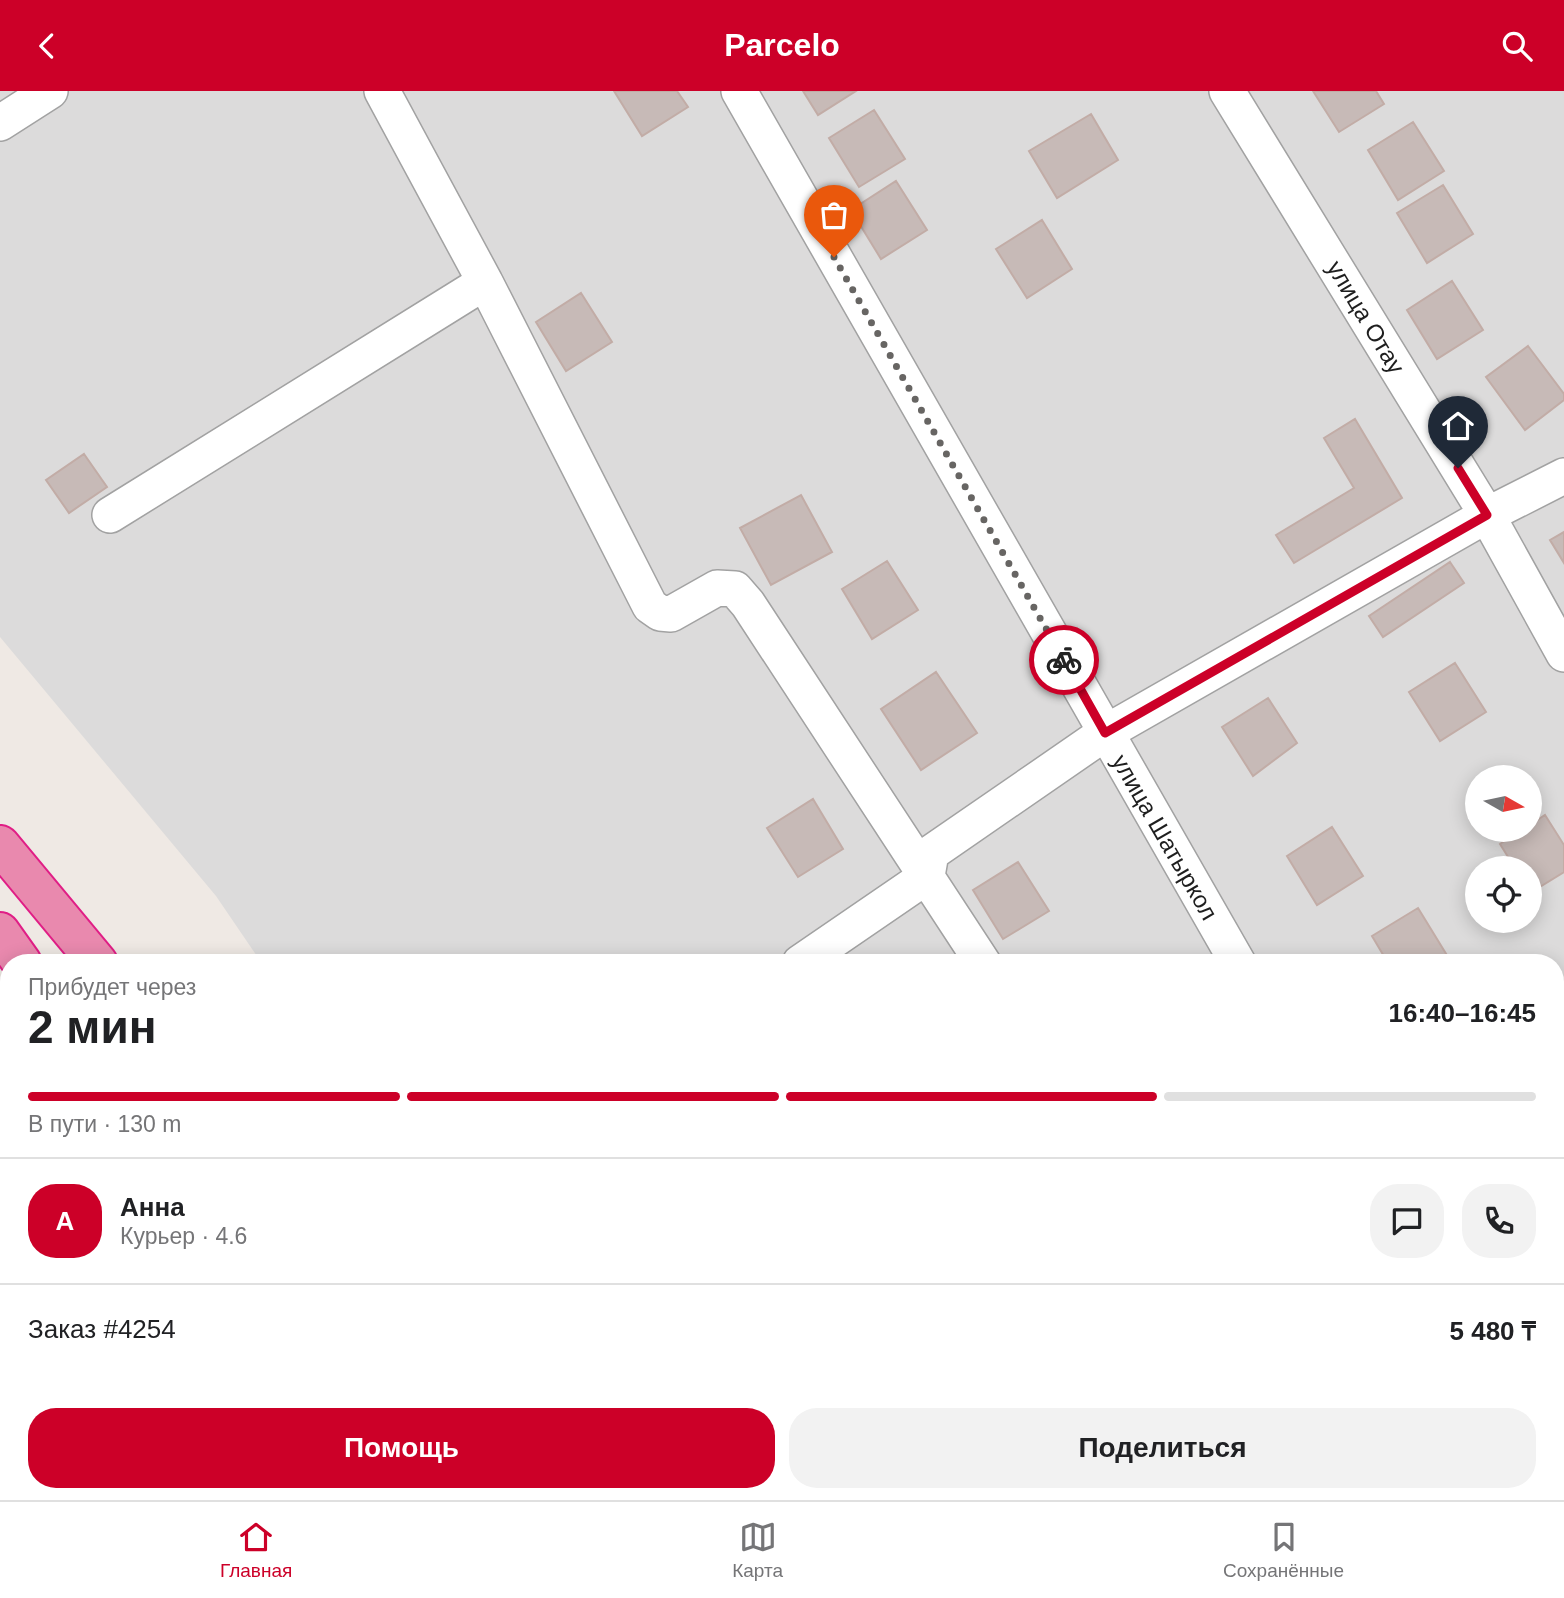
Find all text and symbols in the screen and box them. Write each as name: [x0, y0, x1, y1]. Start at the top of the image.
icon: back: [28, 27, 66, 65]
text: Parcelo: [724, 27, 840, 63]
icon: search: [1498, 27, 1536, 65]
pin: [804, 185, 864, 257]
icon: bag: [815, 196, 853, 234]
street label: улица Отау: [1322, 256, 1410, 378]
pin: [1428, 396, 1488, 468]
icon: home: [1439, 407, 1477, 445]
courier: [1029, 625, 1099, 695]
icon: bike: [1045, 641, 1083, 679]
street label: улица Шатыркол: [1107, 749, 1223, 925]
north arrow: [1465, 765, 1542, 842]
map controls: [1465, 765, 1542, 933]
button: locate: [1465, 856, 1542, 933]
text: Прибудет через: [28, 974, 196, 1000]
text: 16:40–16:45: [1389, 998, 1536, 1028]
text: 2 мин: [28, 1001, 156, 1053]
text: В пути · 130 m: [28, 1111, 181, 1137]
button: chat: [1370, 1184, 1444, 1258]
button: phone: [1462, 1184, 1536, 1258]
text: Анна: [120, 1192, 185, 1222]
text: А: [56, 1206, 74, 1236]
text: Курьер · 4.6: [120, 1223, 247, 1249]
text: Заказ #4254: [28, 1314, 176, 1344]
text: 5 480 ₸: [1450, 1316, 1536, 1346]
button: Помощь: [28, 1408, 775, 1488]
button: Поделиться: [789, 1408, 1536, 1488]
tab: Главная: [220, 1518, 292, 1582]
tab: Карта: [732, 1518, 783, 1582]
tab: Сохранённые: [1223, 1518, 1344, 1582]

